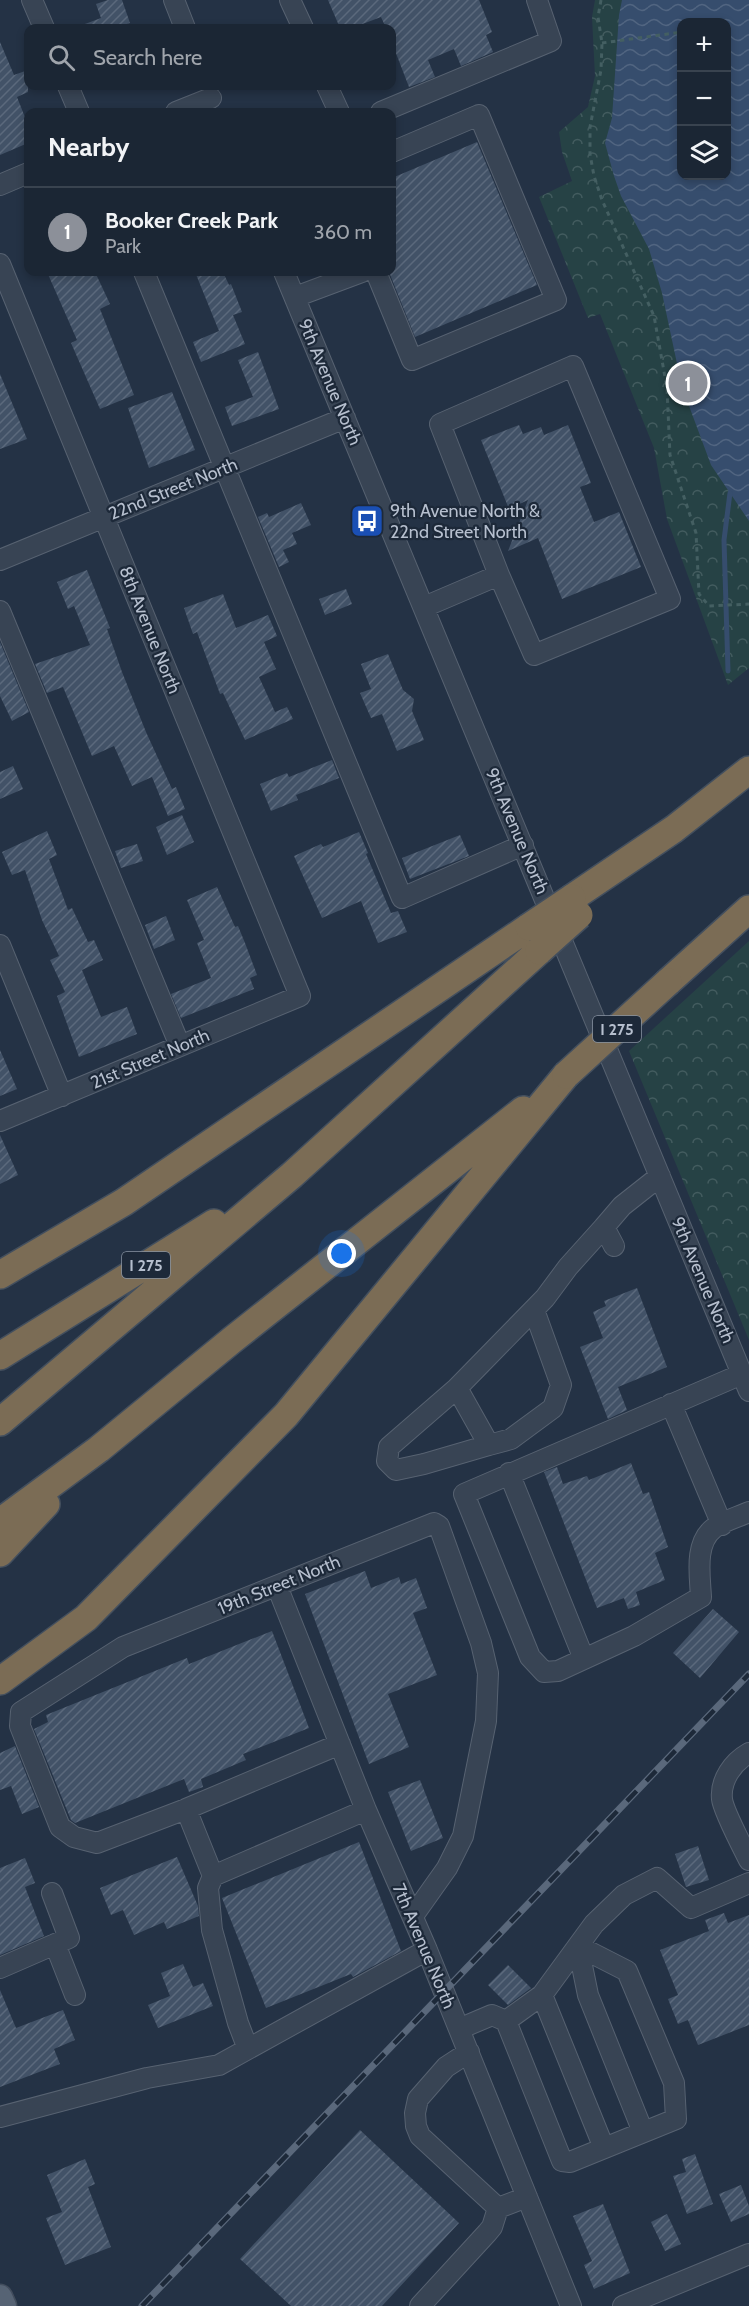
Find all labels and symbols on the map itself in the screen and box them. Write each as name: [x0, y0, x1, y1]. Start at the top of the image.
street label: 9th Avenue North: [293, 316, 367, 448]
pin: 1: [668, 360, 708, 406]
street label: 22nd Street North: [105, 453, 241, 525]
place label: 9th Avenue North & 22nd Street North: [390, 500, 540, 543]
bus stop icon: 9th Avenue North & 22nd Street North: [349, 503, 385, 539]
street label: 8th Avenue North: [114, 563, 186, 697]
street label: 9th Avenue North: [480, 765, 554, 897]
road number: I 275: [593, 1016, 641, 1042]
street label: 21st Street North: [87, 1024, 213, 1094]
street label: 9th Avenue North: [666, 1214, 740, 1346]
your location: [327, 1239, 356, 1268]
road number: I 275: [122, 1252, 170, 1278]
street label: 19th Street North: [215, 1550, 343, 1620]
street label: 7th Avenue North: [388, 1880, 460, 2012]

